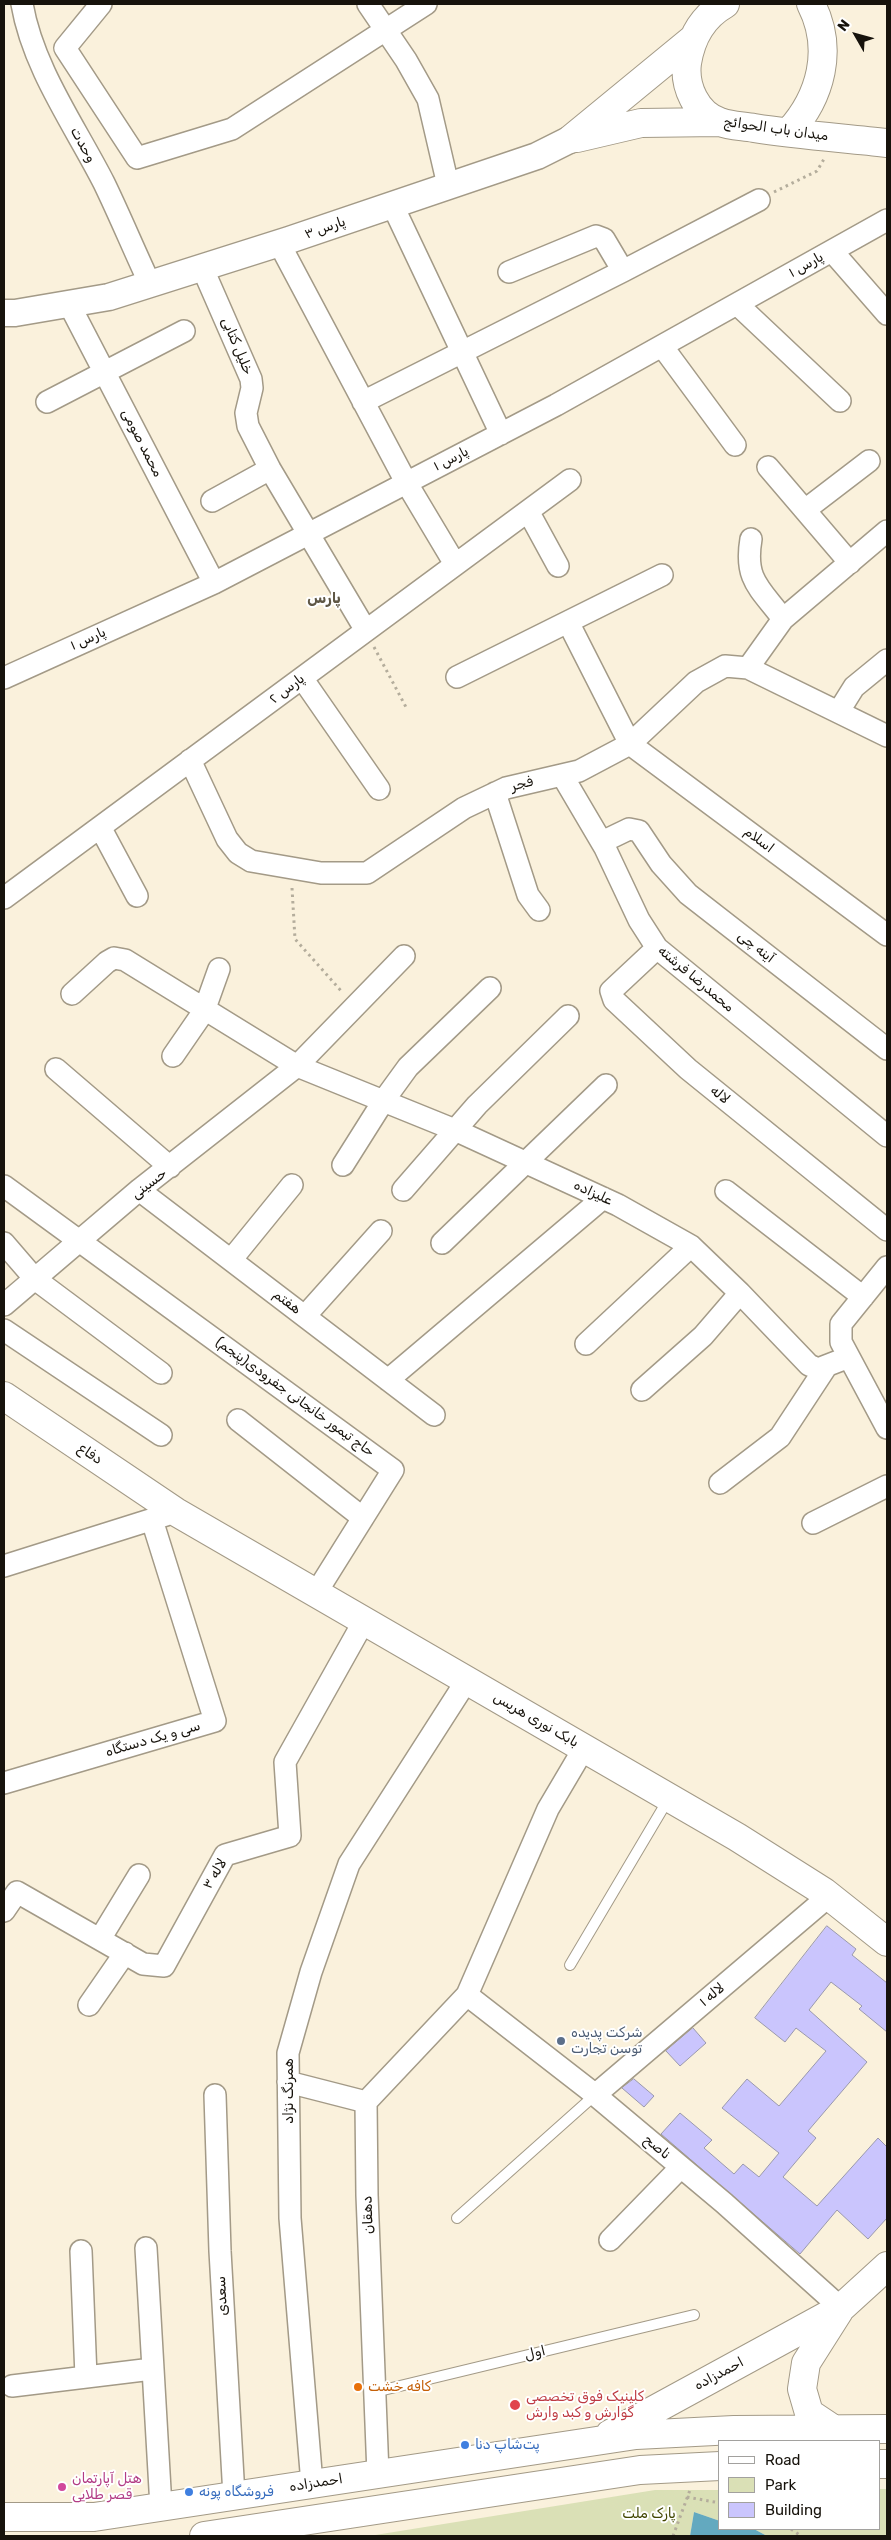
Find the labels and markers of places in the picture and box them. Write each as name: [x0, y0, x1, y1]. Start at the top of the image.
place label: شرکت پدیده توسن تجارت: [571, 2025, 643, 2058]
marker: شرکت پدیده توسن تجارت: [555, 2035, 567, 2047]
place label: کافه خشت: [368, 2379, 431, 2395]
marker: کافه خشت: [352, 2381, 364, 2393]
place label: کلینیک فوق تخصصی گوارش و کبد وارش: [526, 2389, 644, 2422]
marker: کلینیک فوق تخصصی گوارش و کبد وارش: [508, 2398, 522, 2412]
place label: پت‌شاپ دنا: [475, 2437, 540, 2453]
marker: پت‌شاپ دنا: [459, 2439, 471, 2451]
place label: هتل آپارتمان قصر طلایی: [72, 2471, 142, 2504]
marker: هتل آپارتمان قصر طلایی: [56, 2481, 68, 2493]
place label: فروشگاه پونه: [199, 2484, 273, 2500]
marker: فروشگاه پونه: [183, 2486, 195, 2498]

